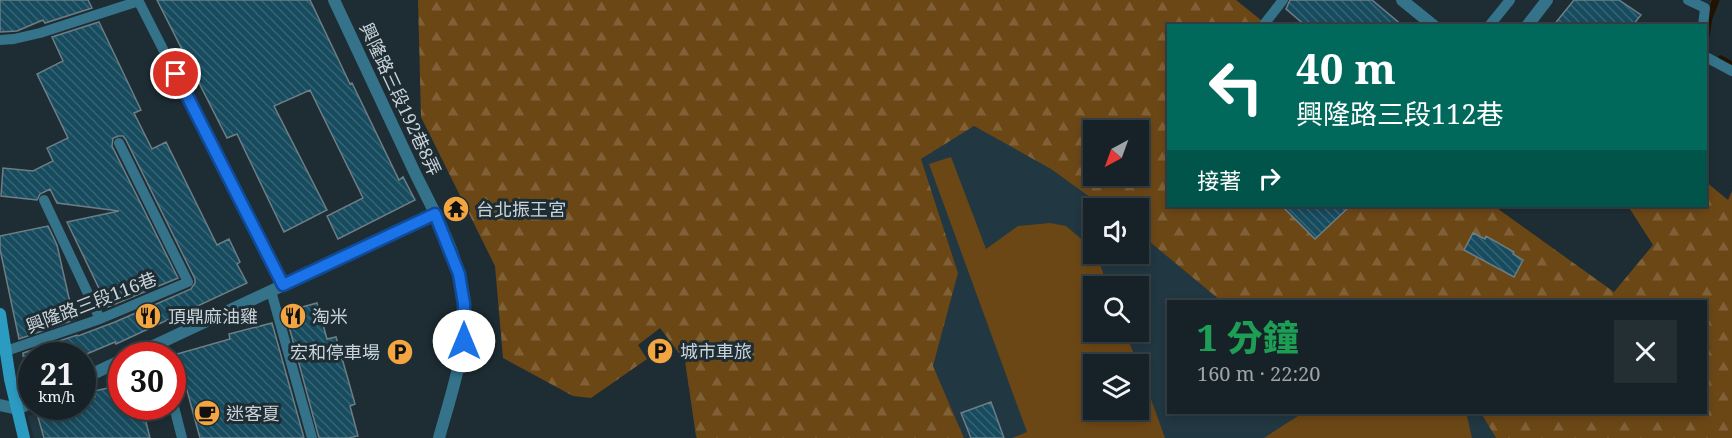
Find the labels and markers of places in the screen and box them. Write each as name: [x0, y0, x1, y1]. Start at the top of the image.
pin: [150, 48, 201, 99]
temple icon: 台北振王宮: [441, 194, 471, 224]
place label: 台北振王宮: [476, 197, 566, 221]
restaurant icon: 頂鼎麻油雞: [133, 301, 163, 331]
restaurant icon: 淘米: [278, 301, 308, 331]
place label: 頂鼎麻油雞: [168, 304, 258, 328]
place label: 淘米: [312, 304, 348, 328]
parking icon: 城市車旅: [645, 336, 675, 366]
parking icon: 宏和停車場: [385, 337, 415, 367]
place label: 城市車旅: [680, 339, 752, 363]
place label: 宏和停車場: [290, 340, 380, 364]
cafe icon: 迷客夏: [192, 398, 222, 428]
place label: 迷客夏: [226, 401, 280, 425]

